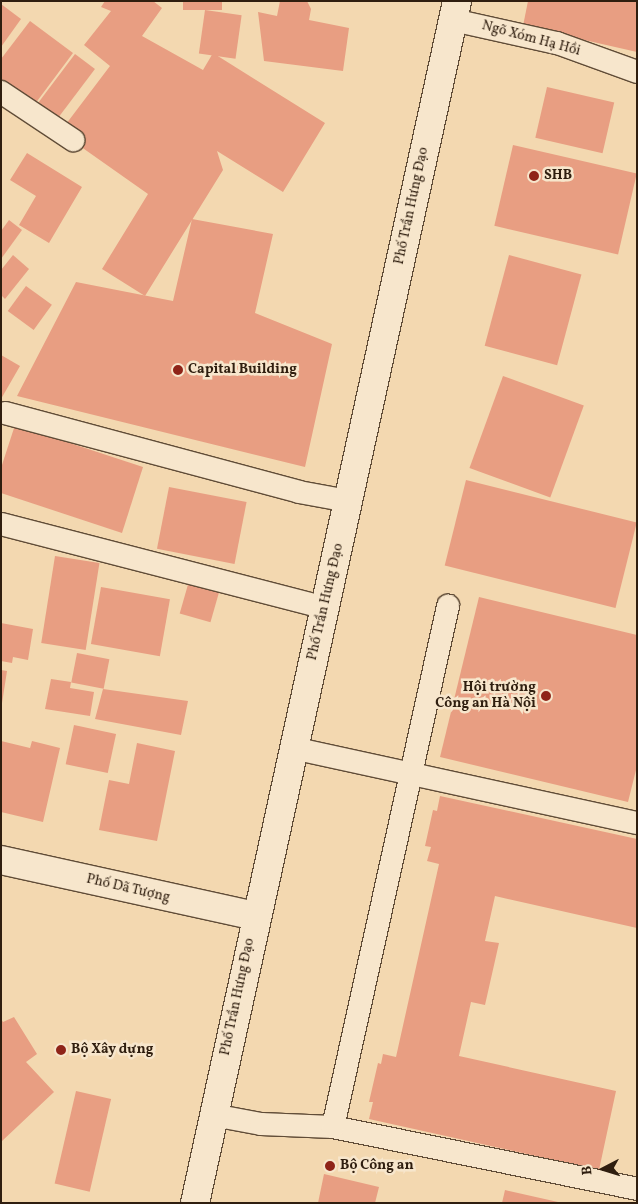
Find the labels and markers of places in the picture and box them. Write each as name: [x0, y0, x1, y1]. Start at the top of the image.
place label: SHB: [544, 168, 572, 184]
marker: SHB: [528, 170, 540, 182]
place label: Capital Building: [188, 362, 297, 378]
marker: Capital Building: [172, 364, 184, 376]
place label: Hội trường Công an Hà Nội: [435, 680, 536, 712]
marker: Hội trường Công an Hà Nội: [540, 690, 552, 702]
place label: Bộ Xây dựng: [71, 1042, 154, 1058]
marker: Bộ Xây dựng: [55, 1044, 67, 1056]
place label: Bộ Công an: [340, 1158, 414, 1174]
marker: Bộ Công an: [324, 1160, 336, 1172]

